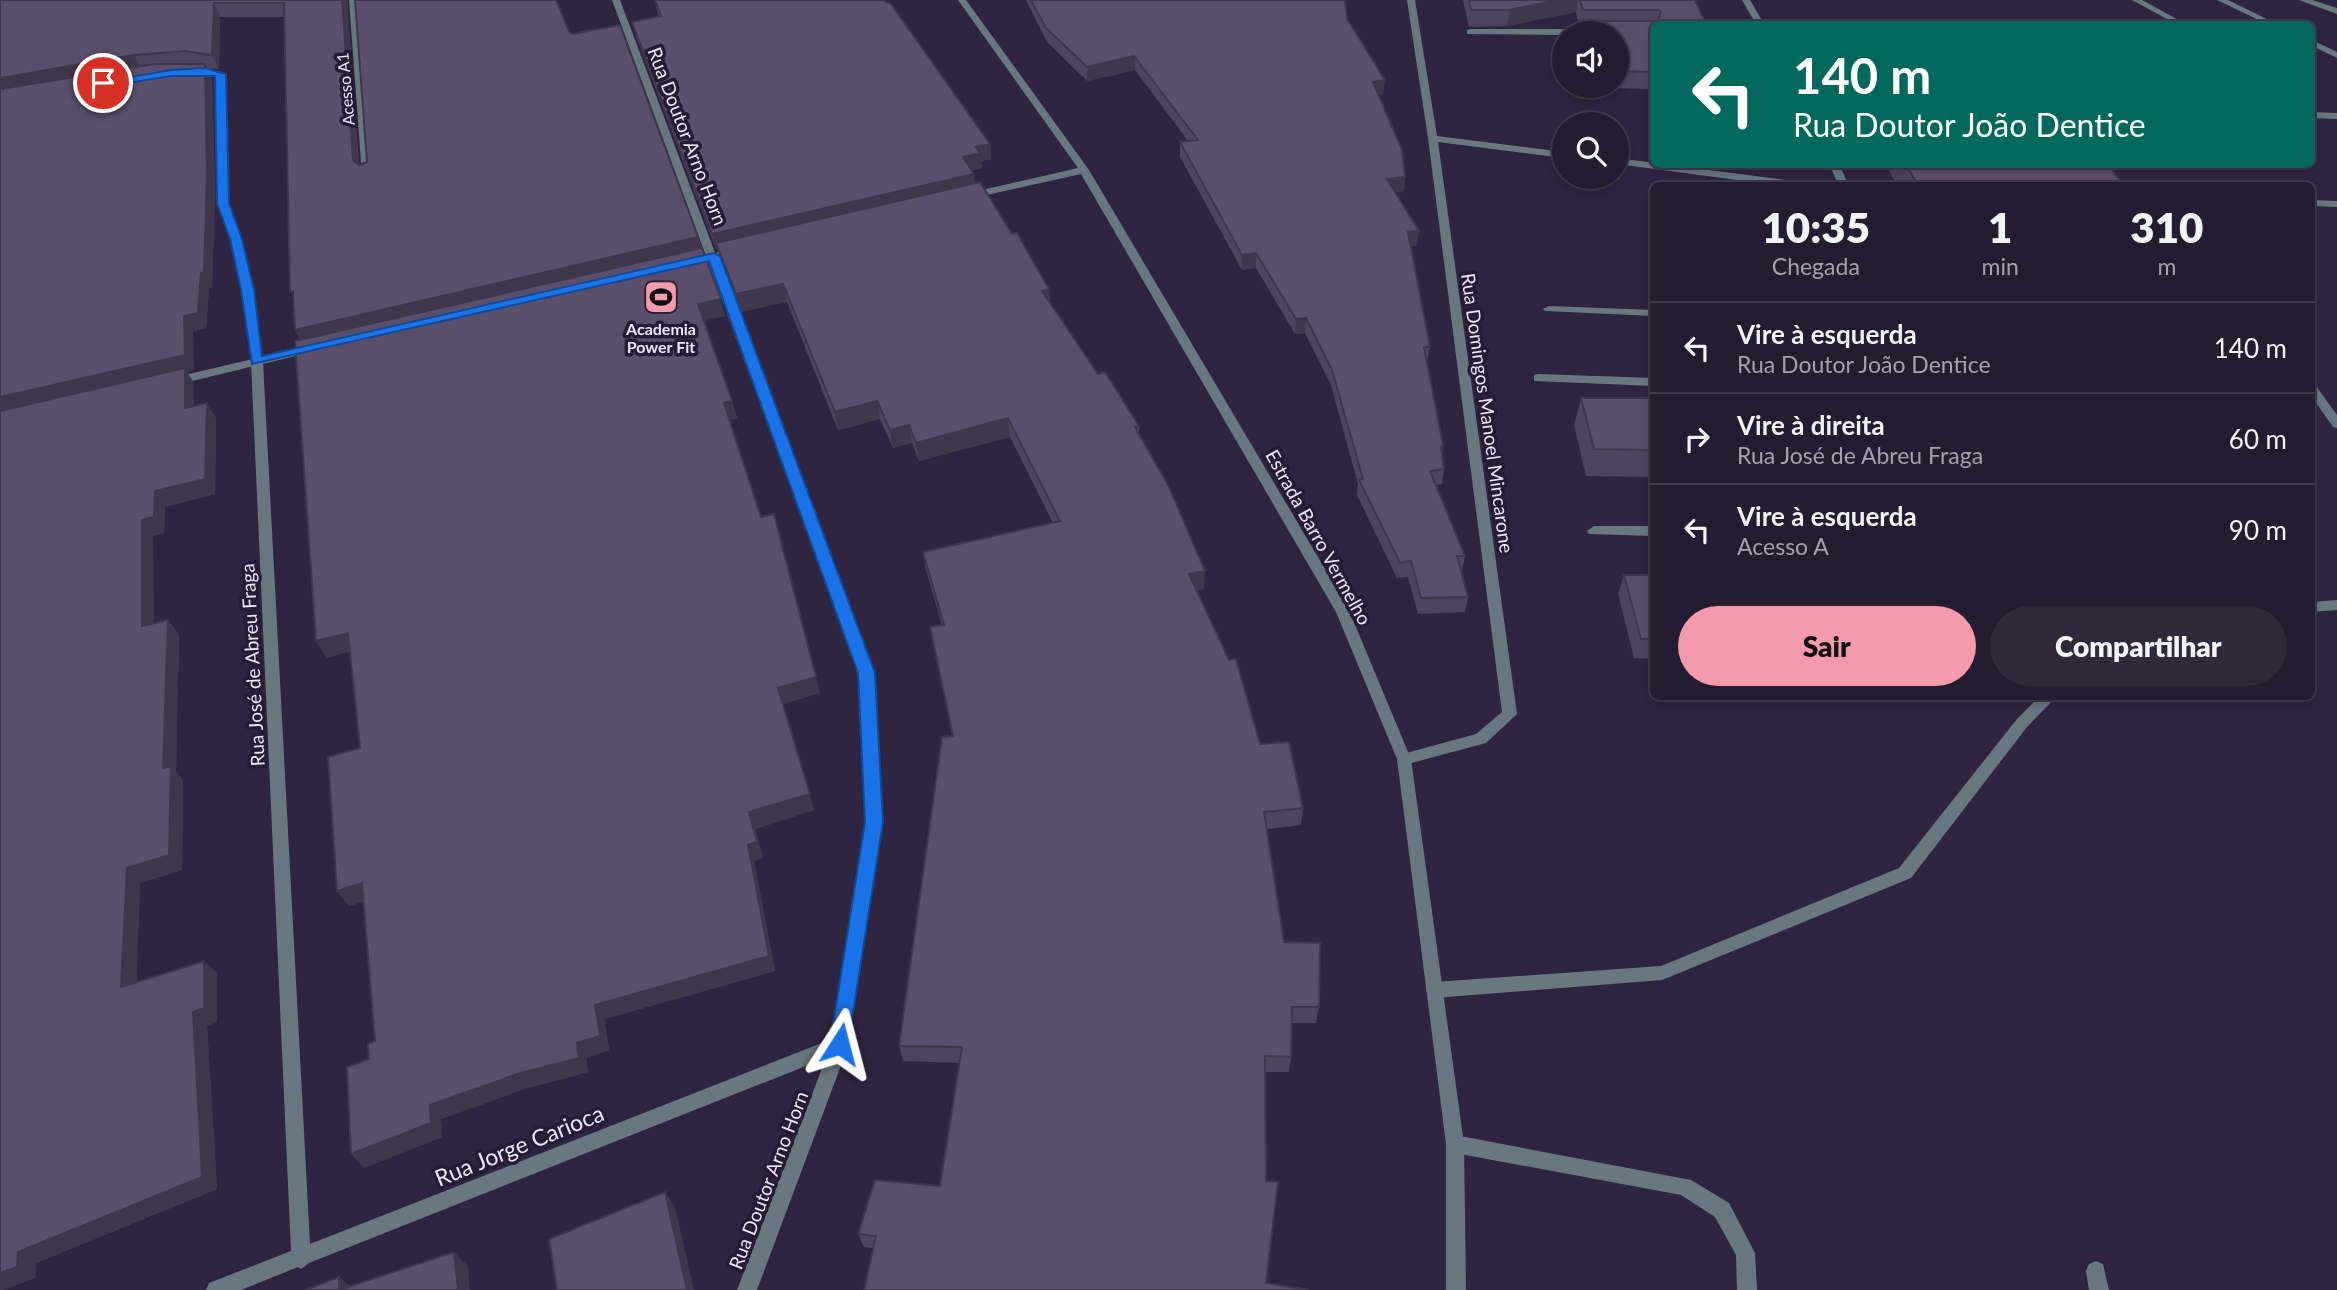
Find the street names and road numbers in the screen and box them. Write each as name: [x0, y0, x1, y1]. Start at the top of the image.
street label: Rua Doutor Arno Horn: [643, 44, 733, 228]
street label: Acesso A1: [332, 52, 358, 126]
street label: Rua Domingos Manoel Mincarone: [1457, 271, 1519, 555]
street label: Estrada Barro Vermelho: [1261, 445, 1377, 629]
street label: Rua José de Abreu Fraga: [235, 563, 269, 767]
street label: Rua Doutor Arno Horn: [723, 1088, 813, 1272]
street label: Rua Jorge Carioca: [430, 1098, 608, 1192]

